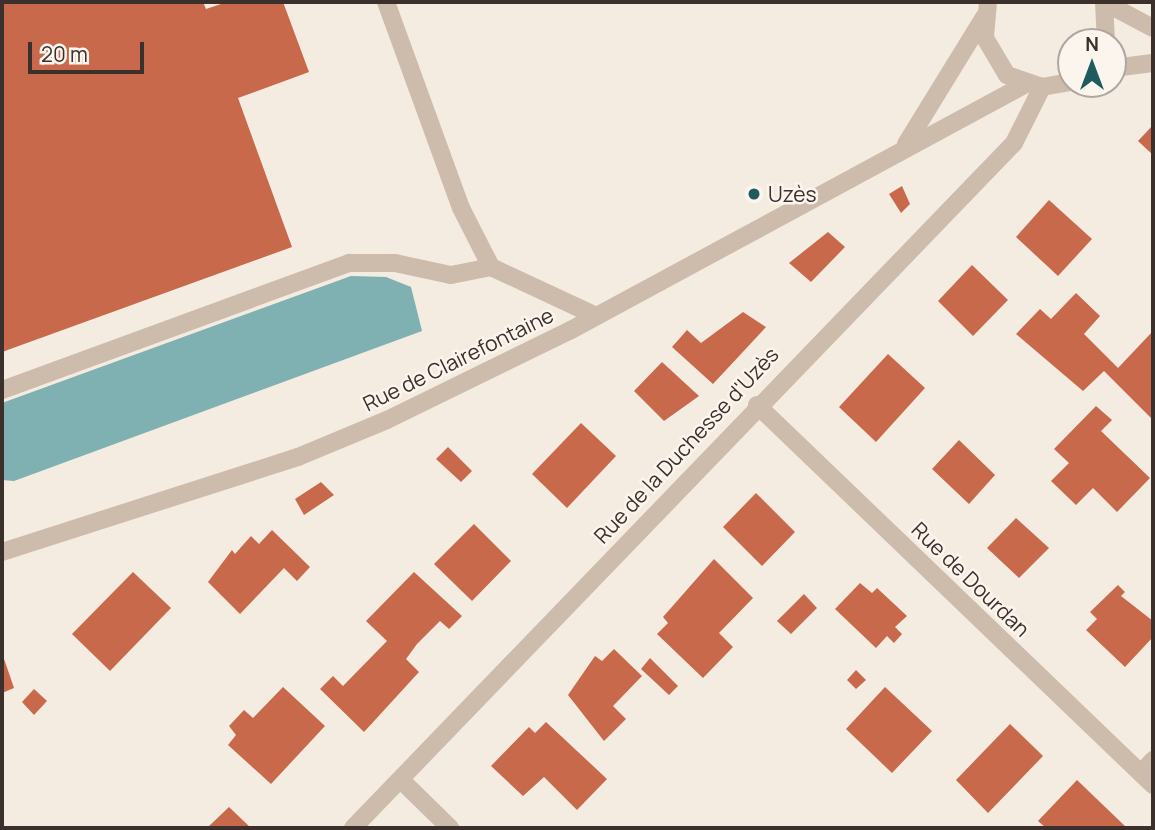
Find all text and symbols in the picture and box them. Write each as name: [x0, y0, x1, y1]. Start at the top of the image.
scale bar: [32, 28, 147, 72]
north arrow: [1057, 28, 1127, 98]
text: N: [1085, 31, 1099, 57]
text: 20 m: [41, 40, 88, 68]
place label: Uzès: [768, 181, 817, 207]
marker: Uzès: [746, 186, 762, 202]
street label: Rue de Clairefontaine: [359, 302, 557, 416]
street label: Rue de la Duchesse d'Uzès: [589, 342, 783, 548]
street label: Rue de Dourdan: [907, 516, 1035, 642]

